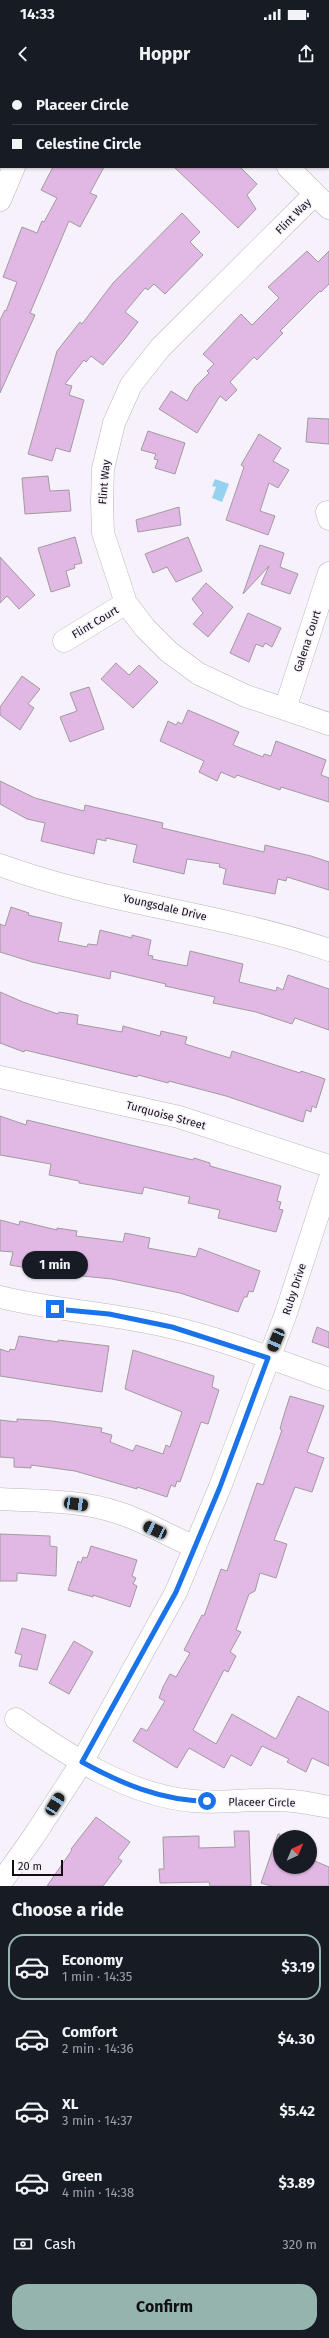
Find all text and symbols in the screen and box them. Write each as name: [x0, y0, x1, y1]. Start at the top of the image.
text: 14:33: [20, 5, 55, 23]
icon: back: [12, 43, 34, 65]
text: Hoppr: [139, 43, 190, 65]
icon: share: [295, 43, 317, 65]
text: Placeer Circle: [36, 96, 129, 114]
text: Celestine Circle: [36, 135, 141, 153]
street label: Flint Way: [273, 195, 314, 237]
street label: Flint Way: [96, 459, 113, 505]
street label: Flint Court: [70, 603, 121, 641]
street label: Galena Court: [291, 609, 324, 674]
street label: Youngsdale Drive: [122, 892, 208, 923]
street label: Turquoise Street: [125, 1099, 207, 1132]
callout: 1 min: [22, 1251, 88, 1279]
text: 1 min: [39, 1257, 71, 1272]
street label: Ruby Drive: [280, 1262, 309, 1317]
route end: [46, 1300, 64, 1318]
car: [266, 1327, 286, 1353]
car: [63, 1496, 89, 1512]
car: [142, 1519, 168, 1541]
car: [44, 1791, 66, 1817]
route start: [198, 1792, 216, 1810]
street label: Placeer Circle: [228, 1795, 296, 1810]
north arrow: [273, 1830, 317, 1874]
map controls: [273, 1830, 317, 1874]
scale bar: [12, 1858, 63, 1877]
text: 20 m: [18, 1860, 42, 1873]
text: Choose a ride: [12, 1899, 124, 1921]
icon: car: [14, 1949, 50, 1985]
text: Economy: [62, 1951, 123, 1969]
text: $3.19: [282, 1958, 315, 1976]
text: 1 min · 14:35: [62, 1969, 132, 1984]
icon: car: [14, 2021, 50, 2057]
text: Comfort: [62, 2023, 118, 2041]
text: $4.30: [278, 2030, 315, 2048]
text: 2 min · 14:36: [62, 2041, 134, 2056]
icon: car: [14, 2093, 50, 2129]
text: XL: [62, 2095, 78, 2113]
text: $5.42: [280, 2102, 315, 2120]
text: 3 min · 14:37: [62, 2113, 132, 2128]
icon: car: [14, 2165, 50, 2201]
text: Green: [62, 2167, 102, 2185]
text: $3.89: [278, 2174, 315, 2192]
text: 4 min · 14:38: [62, 2185, 134, 2200]
icon: cash: [12, 2233, 34, 2255]
text: Cash: [44, 2235, 76, 2253]
text: 320 m: [282, 2237, 317, 2252]
button: Confirm: [12, 2284, 317, 2330]

